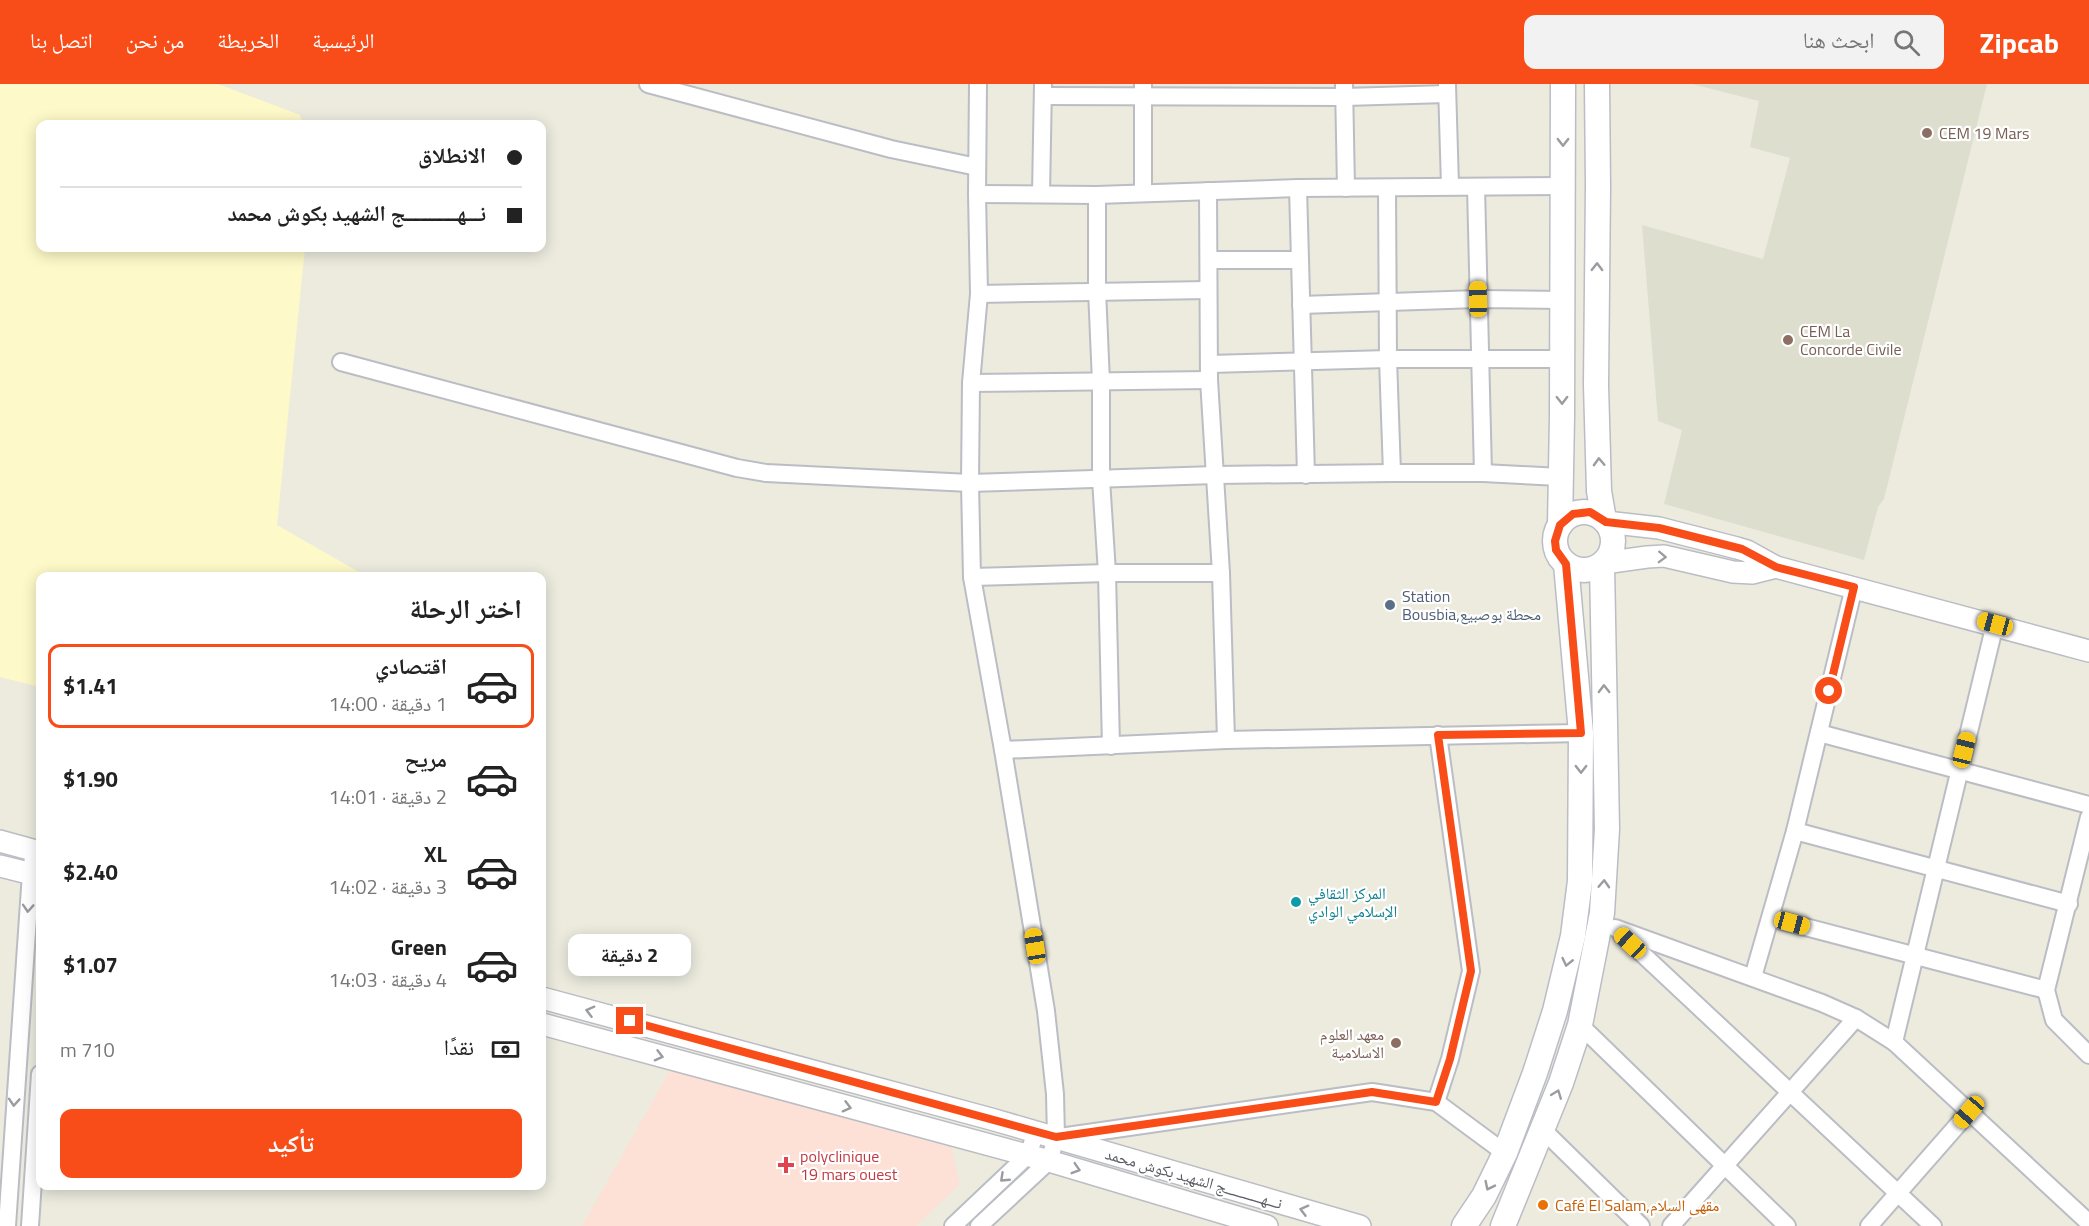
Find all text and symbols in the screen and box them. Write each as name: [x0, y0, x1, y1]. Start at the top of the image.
search box: [1524, 15, 1944, 69]
text: Zipcab: [1980, 21, 2059, 64]
text: ابحث هنا: [1803, 23, 1875, 57]
text: اتصل بنا: [30, 24, 93, 56]
text: من نحن: [126, 24, 184, 56]
text: الخريطة: [217, 24, 279, 56]
text: الرئيسية: [312, 24, 374, 56]
icon: search: [1890, 26, 1923, 59]
place label: CEM 19 Mars: [1939, 121, 2029, 145]
marker: CEM 19 Mars: [1920, 126, 1934, 140]
text: الانطلاق: [418, 138, 486, 172]
one-way arrow: [1557, 138, 1569, 147]
text: نـــهـــــــــــج الشهيد بكوش محمد: [227, 196, 486, 230]
one-way arrow: [1591, 263, 1604, 272]
car: [1469, 281, 1487, 317]
place label: CEM La Concorde Civile: [1800, 319, 1902, 361]
marker: CEM La Concorde Civile: [1781, 333, 1795, 347]
one-way arrow: [1556, 396, 1568, 405]
one-way arrow: [1592, 457, 1605, 466]
one-way arrow: [1657, 550, 1666, 563]
place label: Station Bousbia,محطة بوصبيع: [1402, 584, 1541, 626]
text: اختر الرحلة: [410, 587, 522, 628]
marker: Station Bousbia,محطة بوصبيع: [1383, 598, 1397, 612]
car: [1975, 611, 2015, 637]
text: اقتصادي: [375, 649, 447, 683]
icon: car: [465, 659, 519, 713]
text: $1.41: [63, 669, 118, 703]
route start: [1815, 677, 1842, 704]
one-way arrow: [1598, 685, 1611, 694]
text: 1 دقيقة · 14:00: [328, 688, 447, 719]
car: [1951, 730, 1977, 770]
text: مريح: [404, 742, 447, 776]
icon: car: [465, 752, 519, 806]
text: $1.90: [63, 762, 118, 796]
one-way arrow: [1575, 764, 1587, 773]
text: 2 دقيقة · 14:01: [328, 781, 447, 812]
text: XL: [424, 837, 447, 871]
icon: car: [465, 845, 519, 899]
text: $2.40: [63, 855, 118, 889]
text: 3 دقيقة · 14:02: [328, 871, 447, 902]
one-way arrow: [1598, 880, 1611, 889]
place label: المركز الثقافي الإسلامي الوادي: [1308, 881, 1397, 924]
marker: المركز الثقافي الإسلامي الوادي: [1289, 895, 1303, 909]
one-way arrow: [22, 904, 35, 913]
car: [1772, 910, 1812, 936]
car: [1611, 924, 1649, 962]
car: [1023, 927, 1047, 965]
text: Green: [391, 930, 447, 964]
callout: 2 دقيقة: [568, 934, 692, 976]
icon: car: [465, 938, 519, 992]
text: 2 دقيقة: [601, 939, 658, 970]
text: $1.07: [63, 948, 118, 982]
one-way arrow: [1561, 957, 1574, 967]
text: 4 دقيقة · 14:03: [328, 964, 447, 995]
one-way arrow: [585, 1005, 595, 1018]
route end: [616, 1007, 643, 1034]
place label: معهد العلوم الاسلامية: [1320, 1022, 1384, 1064]
text: نقدًا: [444, 1030, 474, 1064]
icon: cash: [489, 1033, 522, 1066]
text: 710 m: [60, 1034, 115, 1065]
marker: معهد العلوم الاسلامية: [1389, 1036, 1403, 1050]
one-way arrow: [653, 1049, 664, 1061]
one-way arrow: [1550, 1089, 1562, 1100]
car: [1950, 1093, 1988, 1131]
one-way arrow: [8, 1098, 21, 1107]
one-way arrow: [842, 1100, 852, 1113]
button: تأكيد: [60, 1109, 522, 1178]
street label: نـــهـــــــــــج الشهيد بكوش محمد: [1102, 1141, 1286, 1215]
place label: polyclinique 19 mars ouest: [800, 1144, 898, 1186]
marker: polyclinique 19 mars ouest: [777, 1156, 795, 1174]
one-way arrow: [1070, 1162, 1081, 1174]
one-way arrow: [1000, 1171, 1010, 1182]
one-way arrow: [1485, 1179, 1496, 1190]
place label: Café El Salam,مقهى السلام: [1555, 1193, 1719, 1217]
marker: Café El Salam,مقهى السلام: [1536, 1198, 1550, 1212]
one-way arrow: [1299, 1204, 1309, 1217]

